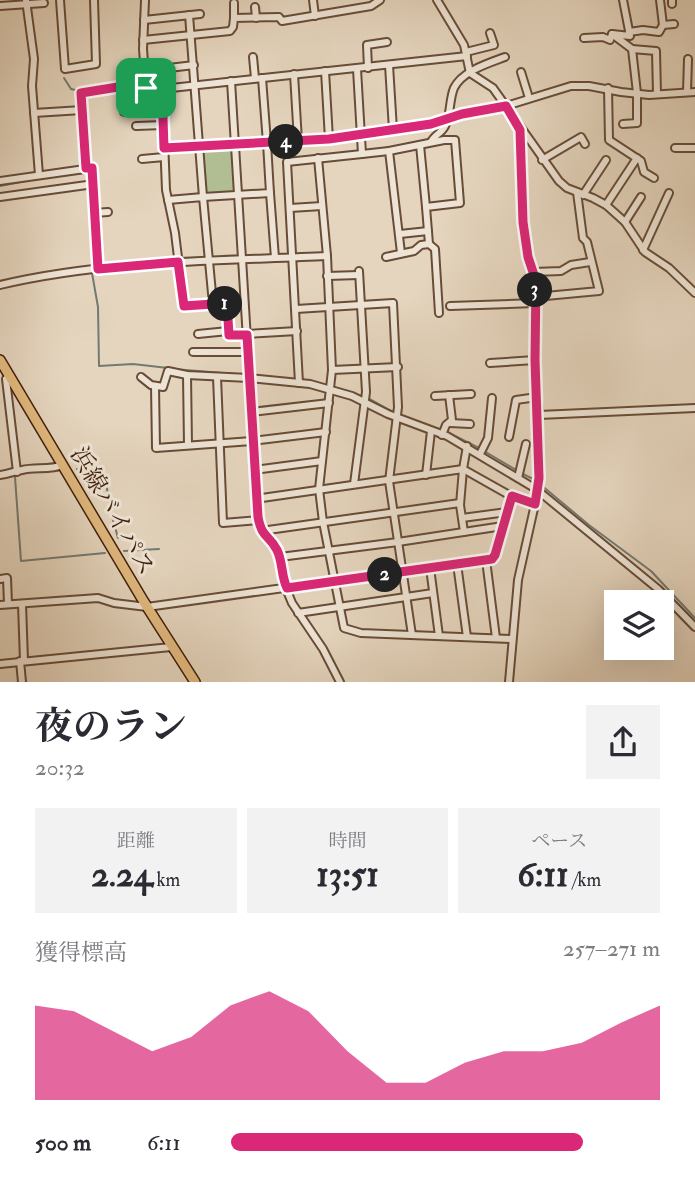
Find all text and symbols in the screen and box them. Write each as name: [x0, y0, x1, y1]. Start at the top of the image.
pin: [116, 58, 176, 118]
icon: arrive: [127, 69, 165, 107]
pin: 4: [268, 124, 304, 160]
text: 4: [280, 129, 291, 153]
pin: 3: [518, 272, 552, 308]
text: 3: [531, 277, 538, 301]
pin: 1: [208, 286, 243, 322]
text: 1: [221, 291, 228, 315]
street label: 浜線バイパス: [63, 441, 162, 581]
pin: 2: [368, 558, 402, 592]
text: 2: [380, 562, 389, 586]
map controls: [604, 590, 674, 660]
button: layers: [604, 590, 674, 660]
text: 夜のラン: [35, 703, 187, 751]
button: share: [586, 705, 660, 779]
text: 20:32: [35, 753, 85, 782]
text: 距離: [117, 829, 155, 853]
text: 時間: [328, 829, 367, 853]
text: ペース: [531, 829, 587, 853]
text: 2.24: [91, 853, 153, 897]
text: 13:51: [316, 853, 379, 897]
text: 6:11: [517, 853, 568, 897]
text: km: [153, 868, 180, 892]
text: /km: [568, 868, 601, 892]
text: 257–271 m: [563, 934, 660, 963]
text: 獲得標高: [35, 938, 127, 967]
text: 500 m: [35, 1128, 91, 1157]
text: 6:11: [147, 1128, 181, 1157]

